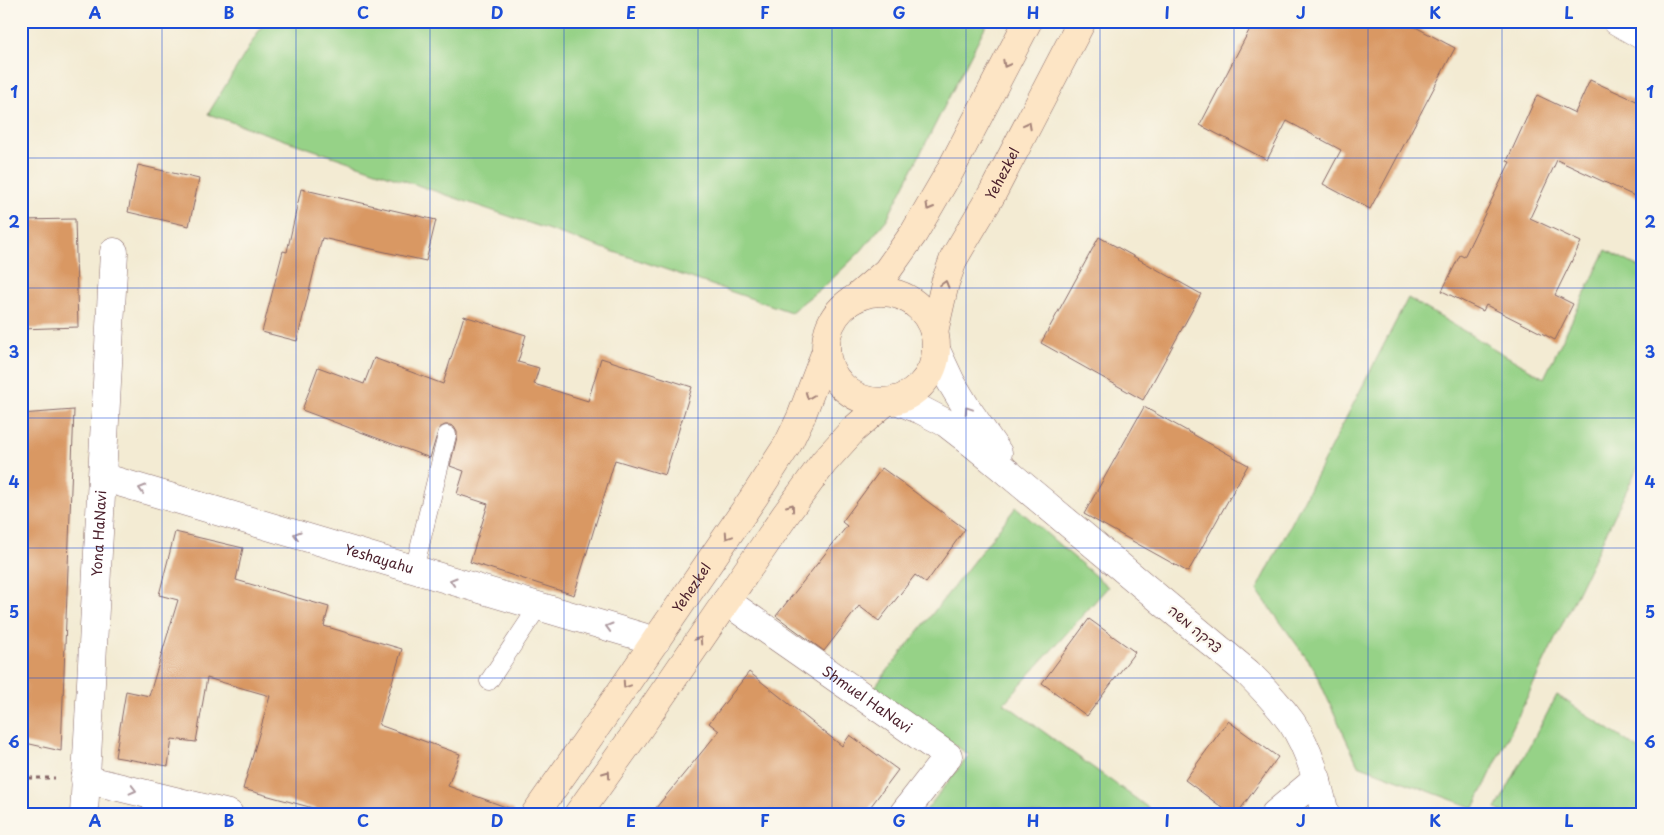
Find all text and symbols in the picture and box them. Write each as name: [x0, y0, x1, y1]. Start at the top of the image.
text: A: [89, 0, 102, 24]
text: B: [224, 0, 235, 24]
text: C: [357, 0, 369, 24]
text: D: [491, 0, 503, 24]
text: E: [626, 0, 636, 24]
text: F: [760, 0, 770, 24]
text: G: [892, 0, 906, 24]
text: H: [1027, 0, 1039, 24]
text: I: [1164, 0, 1170, 24]
text: J: [1296, 0, 1306, 24]
text: K: [1429, 0, 1441, 24]
text: L: [1564, 0, 1574, 24]
one-way arrow: [1002, 59, 1012, 68]
text: 1: [10, 79, 18, 103]
text: 1: [1646, 79, 1654, 103]
one-way arrow: [1022, 121, 1032, 130]
street label: Yehezkel: [980, 144, 1024, 204]
one-way arrow: [925, 202, 935, 211]
text: 2: [8, 209, 20, 233]
text: 2: [1644, 209, 1656, 233]
one-way arrow: [940, 281, 950, 289]
text: 3: [9, 339, 19, 363]
text: 3: [1645, 339, 1655, 363]
one-way arrow: [805, 391, 815, 400]
one-way arrow: [965, 406, 974, 416]
text: 4: [9, 469, 20, 493]
text: 4: [1645, 469, 1656, 493]
one-way arrow: [138, 484, 146, 494]
street label: Yona HaNavi: [86, 490, 111, 577]
one-way arrow: [785, 503, 794, 512]
one-way arrow: [294, 530, 302, 540]
one-way arrow: [725, 530, 734, 540]
street label: Yeshayahu: [342, 538, 416, 579]
street label: Yehezkel: [667, 559, 716, 617]
one-way arrow: [450, 577, 458, 587]
text: 5: [9, 599, 19, 623]
text: 5: [1645, 599, 1655, 623]
street label: צדקה משה: [1164, 600, 1227, 657]
one-way arrow: [605, 623, 614, 633]
one-way arrow: [693, 637, 702, 646]
street label: Shmuel HaNavi: [818, 660, 916, 738]
one-way arrow: [623, 679, 632, 689]
text: 6: [8, 729, 20, 753]
text: 6: [1644, 729, 1656, 753]
one-way arrow: [601, 770, 610, 780]
one-way arrow: [128, 784, 137, 795]
text: A: [89, 808, 102, 832]
text: B: [224, 808, 235, 832]
text: C: [357, 808, 369, 832]
text: D: [491, 808, 503, 832]
text: E: [626, 808, 636, 832]
text: F: [760, 808, 770, 832]
text: G: [892, 808, 906, 832]
text: H: [1027, 808, 1039, 832]
text: I: [1164, 808, 1170, 832]
text: J: [1296, 808, 1306, 832]
text: K: [1429, 808, 1441, 832]
text: L: [1564, 808, 1574, 832]

